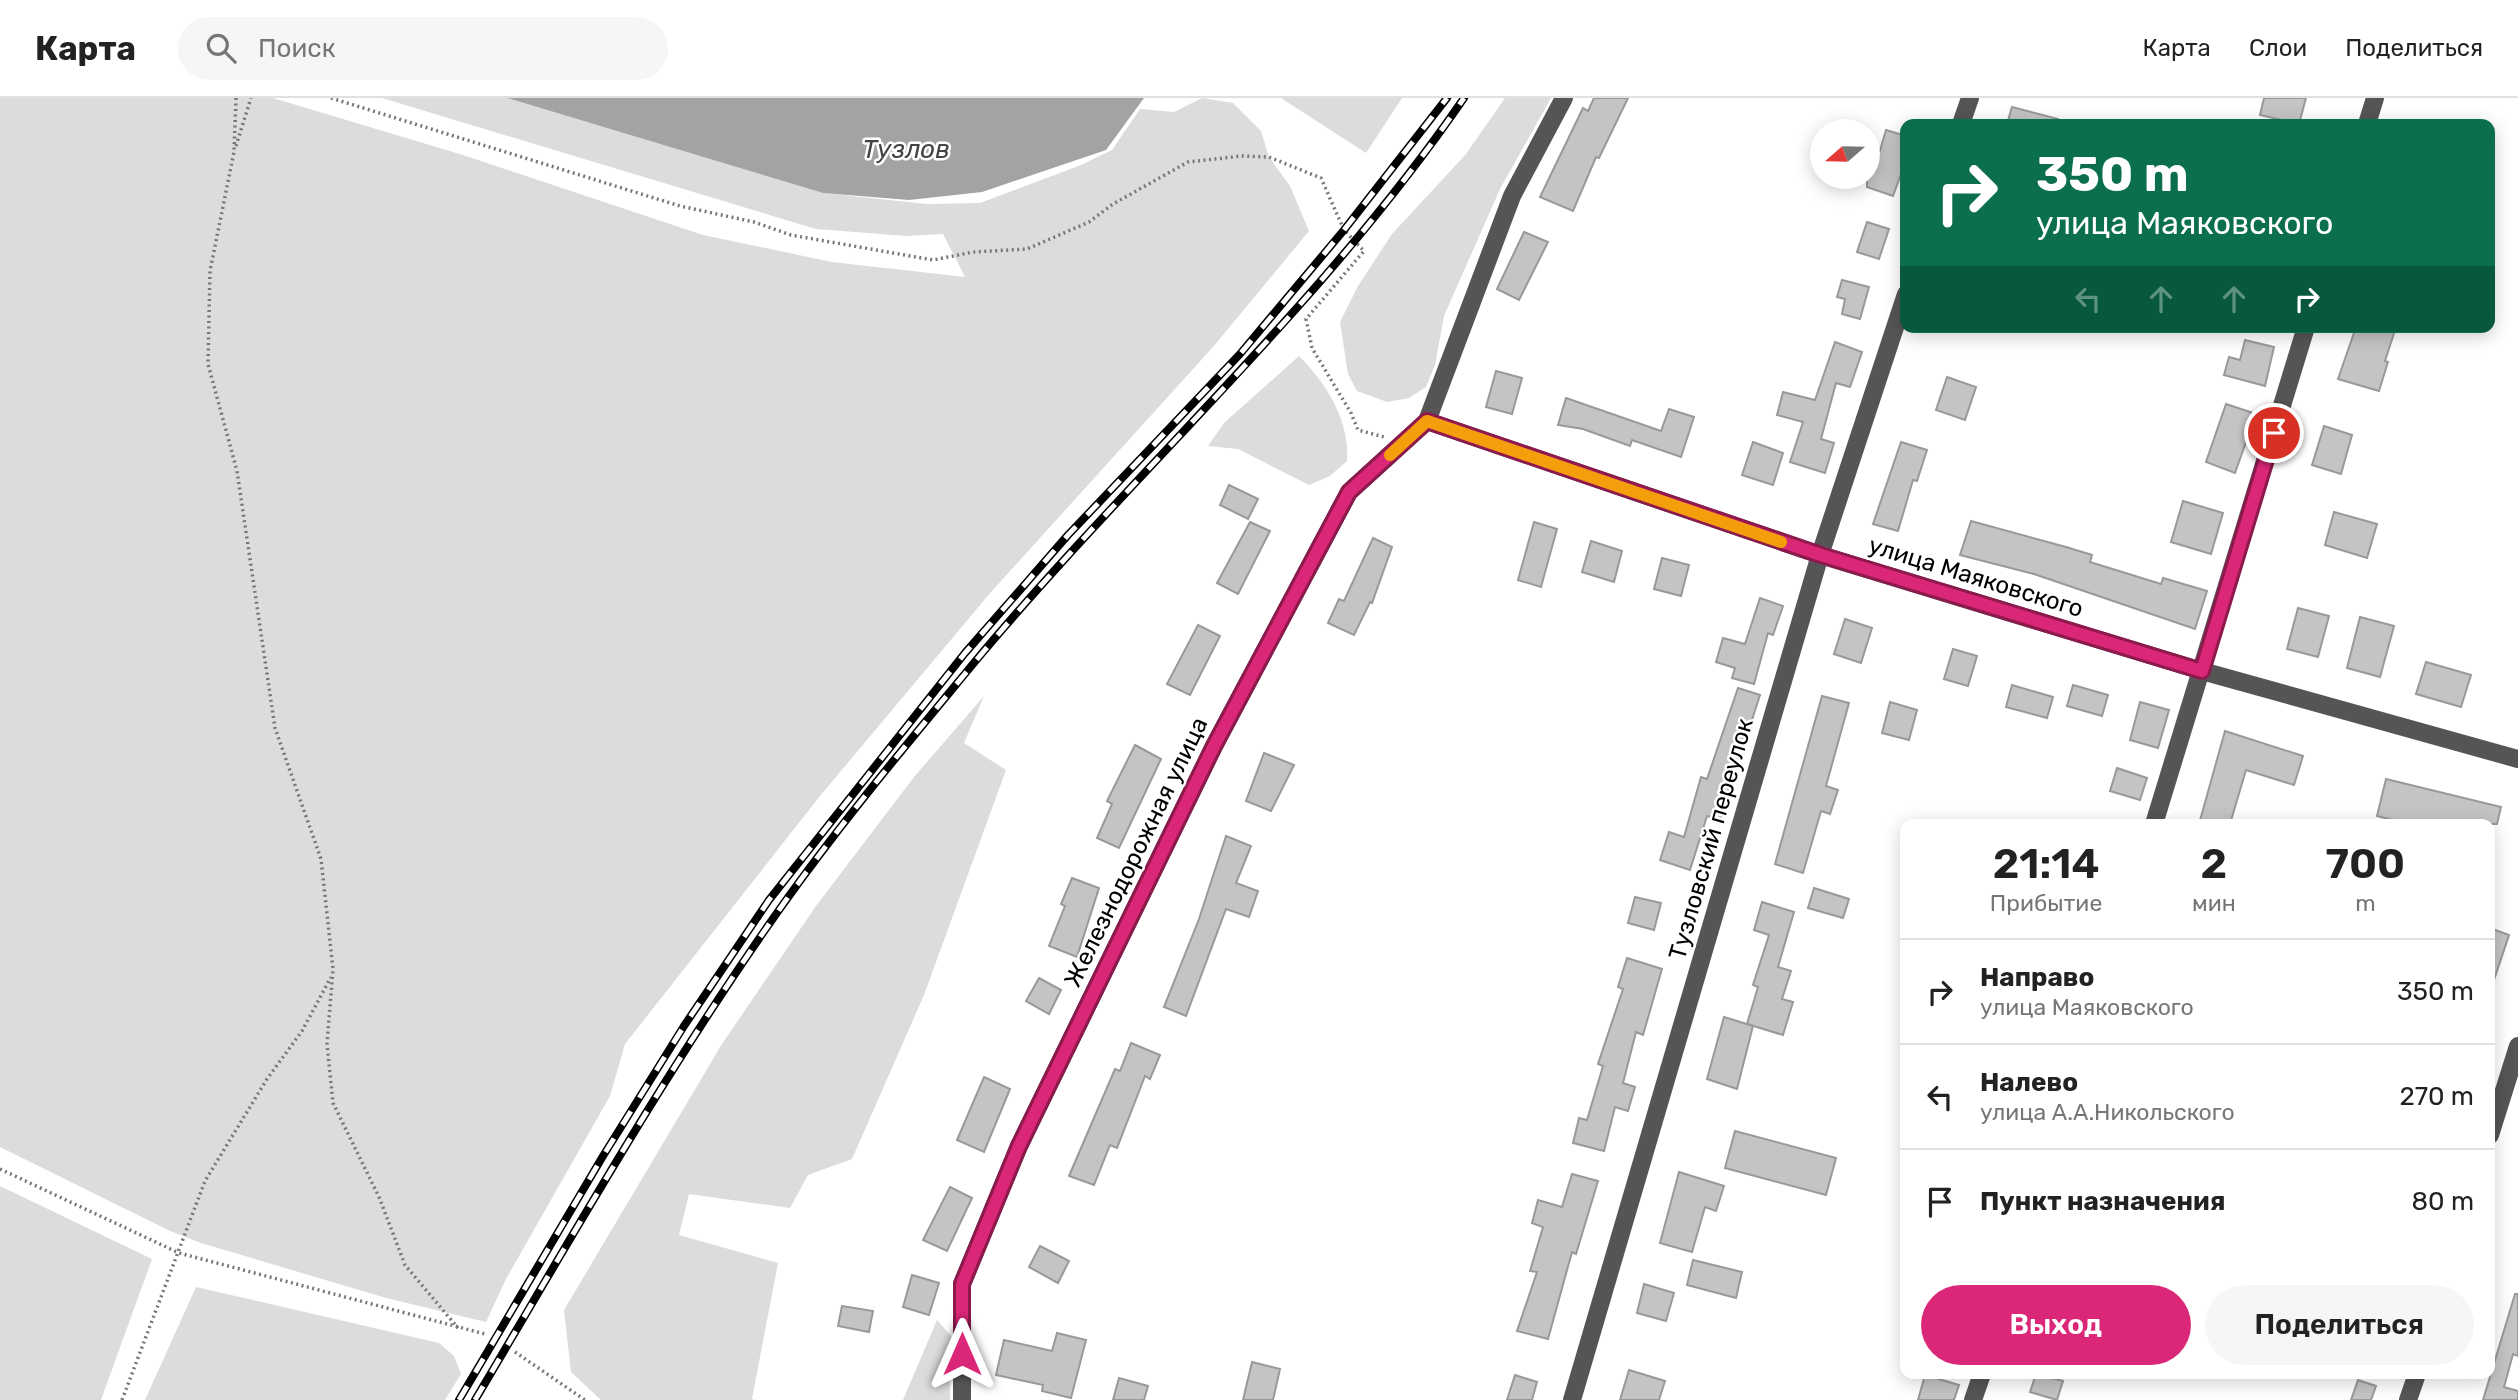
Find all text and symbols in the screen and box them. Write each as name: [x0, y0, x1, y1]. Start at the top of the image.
search box: [178, 17, 668, 80]
text: Карта: [35, 29, 136, 68]
icon: search: [202, 29, 240, 67]
text: Поиск: [258, 33, 336, 64]
text: Карта: [2142, 34, 2211, 62]
text: Слои: [2249, 34, 2307, 62]
text: Поделиться: [2345, 34, 2483, 62]
north arrow: [1810, 119, 1880, 189]
map controls: [1810, 119, 1880, 189]
water label: Тузлов: [862, 134, 950, 165]
text: 350 m: [2036, 145, 2189, 203]
icon: right: [1921, 147, 2012, 238]
text: улица Маяковского: [2036, 204, 2333, 242]
icon: left: [2069, 280, 2107, 318]
icon: ahead: [2142, 280, 2180, 318]
icon: ahead: [2215, 280, 2253, 318]
icon: right: [2288, 280, 2326, 318]
pin: [2244, 403, 2304, 463]
icon: arrive: [2255, 414, 2293, 452]
street label: улица Маяковского: [1865, 531, 2087, 623]
street label: Железнодорожная улица: [1058, 713, 1214, 991]
street label: Тузловский переулок: [1663, 715, 1759, 963]
text: 21:14: [1993, 839, 2099, 889]
text: 2: [2201, 839, 2227, 889]
text: 700: [2326, 839, 2405, 889]
text: Прибытие: [1990, 889, 2102, 917]
text: мин: [2192, 889, 2236, 917]
text: m: [2355, 889, 2376, 917]
text: Направо: [1980, 962, 2094, 993]
icon: right: [1921, 973, 1959, 1011]
text: 350 m: [2397, 976, 2474, 1007]
text: улица Маяковского: [1980, 993, 2194, 1021]
text: Налево: [1980, 1067, 2078, 1098]
icon: left: [1921, 1078, 1959, 1116]
text: 270 m: [2399, 1081, 2474, 1112]
text: улица А.А.Никольского: [1980, 1098, 2235, 1126]
icon: arrive: [1921, 1183, 1959, 1221]
text: Пункт назначения: [1980, 1186, 2225, 1217]
text: 80 m: [2411, 1186, 2474, 1217]
button: Выход: [1921, 1285, 2191, 1365]
button: Поделиться: [2205, 1285, 2474, 1365]
position arrow: [925, 1317, 999, 1391]

